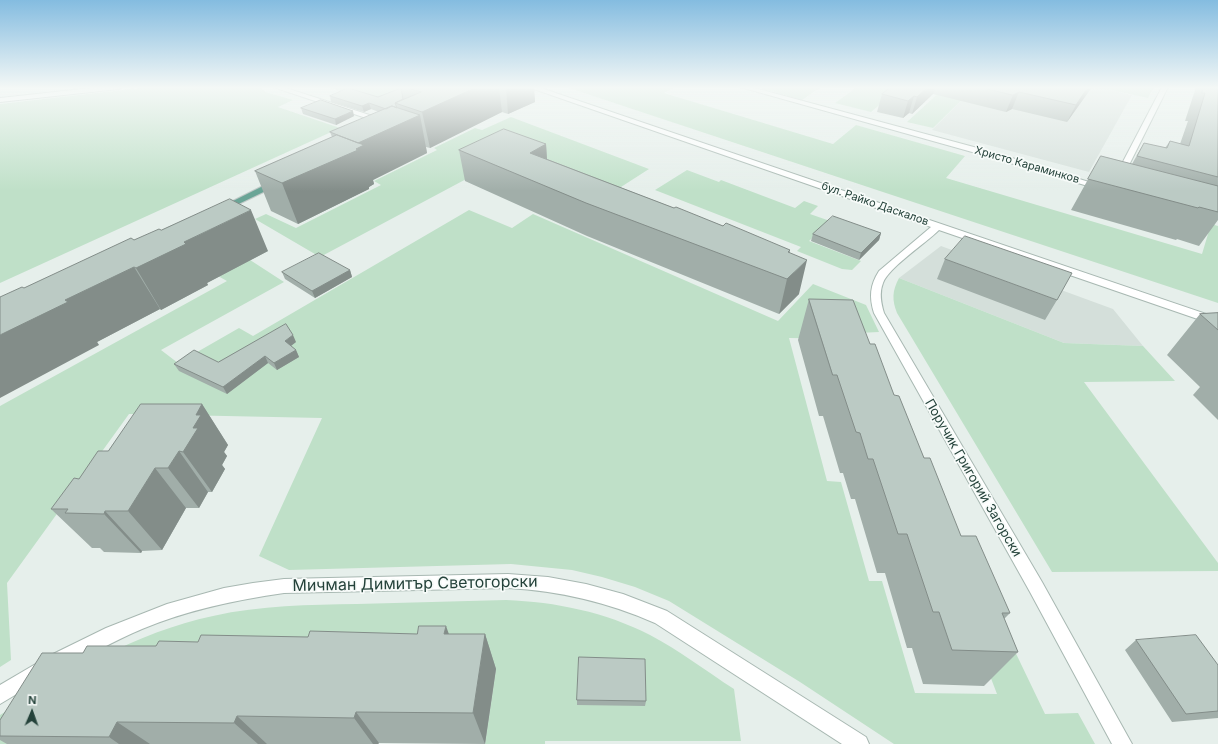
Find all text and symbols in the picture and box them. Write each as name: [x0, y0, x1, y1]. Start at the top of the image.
street label: Христо Караминков: [973, 144, 1081, 186]
street label: бул. Райко Даскалов: [820, 179, 930, 229]
street label: Поручик Григорий Загорски: [921, 396, 1025, 560]
street label: Мичман Димитър Светогорски: [292, 572, 538, 596]
north arrow: [12, 692, 52, 732]
text: N: [28, 693, 37, 707]

